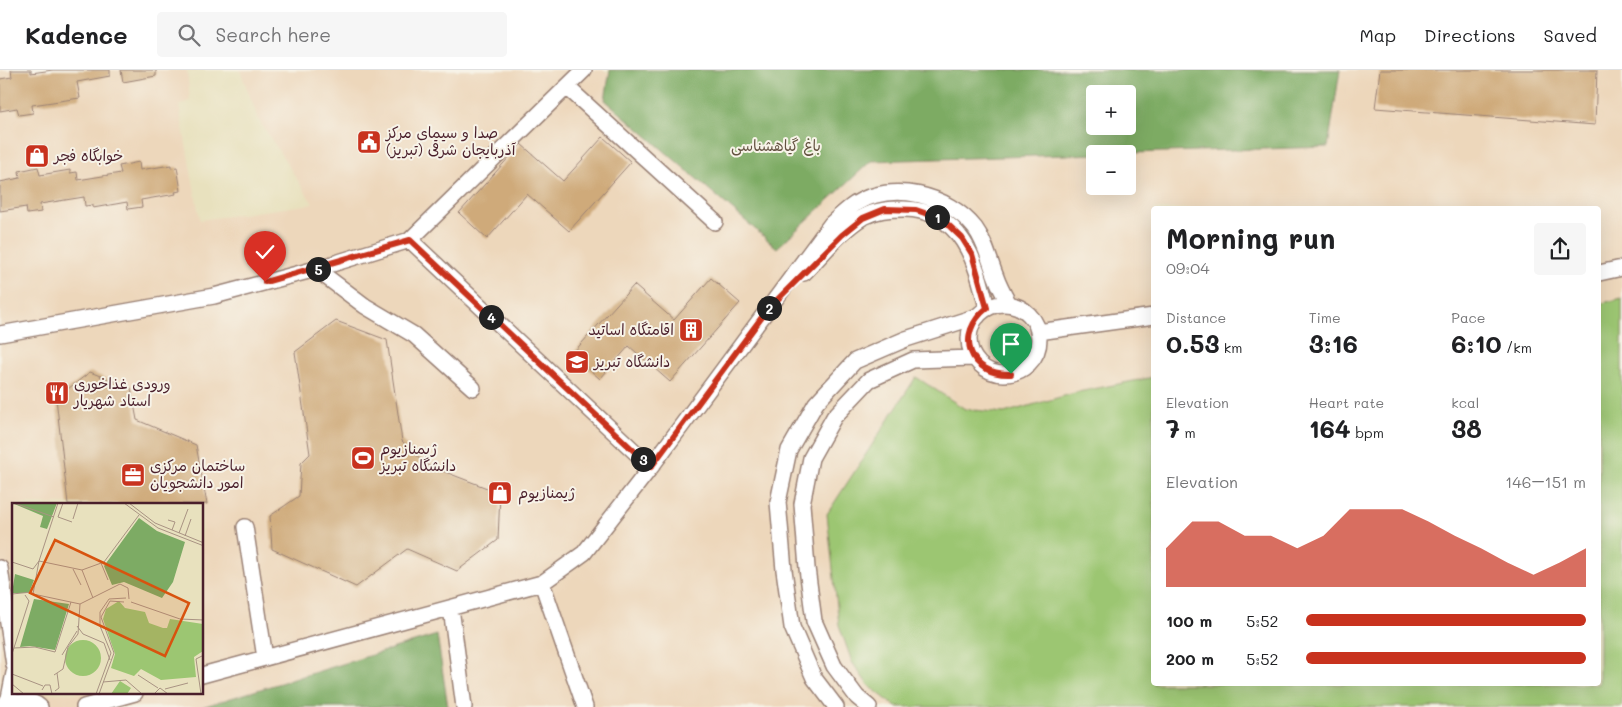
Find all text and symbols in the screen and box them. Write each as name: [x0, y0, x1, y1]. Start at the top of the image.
search box: [157, 12, 507, 57]
text: Kadence: [25, 19, 127, 50]
icon: search: [175, 21, 203, 49]
text: Search here: [215, 22, 331, 47]
text: Map: [1359, 23, 1396, 47]
text: Directions: [1424, 23, 1516, 47]
text: Saved: [1544, 23, 1597, 47]
map controls: [1086, 85, 1136, 195]
button: +: [1086, 85, 1136, 135]
place label: صدا و سیمای مرکز آذربایجان شرقی (تبریز): [384, 122, 517, 159]
public building icon: صدا و سیمای مرکز آذربایجان شرقی (تبریز): [356, 129, 382, 155]
park label: باغ گیاهشناسی: [731, 135, 821, 156]
shop icon: خوابگاه فجر: [24, 143, 50, 169]
place label: خوابگاه فجر: [52, 145, 123, 165]
button: −: [1086, 145, 1136, 195]
pin: 1: [924, 204, 950, 230]
text: 1: [934, 208, 941, 227]
text: Morning run: [1166, 220, 1335, 256]
button: share: [1534, 223, 1586, 275]
pin: [244, 231, 286, 282]
icon: check: [251, 238, 279, 266]
pin: 5: [306, 256, 330, 282]
text: 09:04: [1166, 257, 1210, 278]
text: 5: [314, 260, 323, 279]
pin: 2: [756, 296, 782, 320]
text: 2: [766, 299, 773, 318]
pin: 4: [478, 304, 504, 330]
text: 4: [487, 308, 496, 327]
text: Distance: [1166, 308, 1226, 327]
text: Time: [1309, 308, 1341, 327]
text: Pace: [1451, 308, 1486, 327]
building icon: اقامتگاه اساتید: [678, 317, 704, 343]
place label: اقامتگاه اساتید: [588, 319, 674, 339]
pin: [990, 323, 1032, 374]
text: 0.53: [1166, 327, 1219, 359]
text: 3:16: [1309, 327, 1358, 359]
text: 6:10: [1451, 327, 1502, 359]
icon: arrive: [997, 330, 1025, 358]
text: km: [1219, 338, 1242, 357]
text: /km: [1502, 338, 1532, 357]
school or university icon: دانشگاه تبریز: [564, 349, 590, 375]
place label: دانشگاه تبریز: [592, 351, 670, 371]
place label: ورودی غذاخوری استاد شهریار: [73, 373, 171, 410]
restaurant icon: ورودی غذاخوری استاد شهریار: [44, 380, 70, 406]
text: Elevation: [1166, 393, 1229, 412]
text: Heart rate: [1309, 393, 1384, 412]
text: kcal: [1451, 393, 1479, 412]
text: 7: [1166, 412, 1180, 444]
text: 164: [1309, 412, 1351, 444]
text: 38: [1451, 412, 1482, 444]
text: m: [1180, 423, 1196, 442]
text: bpm: [1351, 423, 1384, 442]
place label: ژیمنازیوم دانشگاه تبریز: [378, 438, 456, 475]
sports icon: ژیمنازیوم دانشگاه تبریز: [350, 445, 376, 471]
pin: 3: [630, 446, 656, 472]
text: 3: [639, 450, 648, 469]
place label: ساختمان مرکزی امور دانشجویان: [150, 455, 245, 492]
office icon: ساختمان مرکزی امور دانشجویان: [120, 462, 146, 488]
text: Elevation: [1166, 471, 1238, 492]
text: 146–151 m: [1505, 471, 1586, 492]
shop icon: ژیمنازیوم: [487, 480, 513, 506]
place label: ژیمنازیوم: [518, 482, 575, 505]
inset map: [12, 503, 204, 694]
text: 100 m: [1166, 610, 1212, 631]
text: 5:52: [1246, 610, 1279, 631]
text: 200 m: [1166, 648, 1214, 669]
text: 5:52: [1246, 648, 1279, 669]

